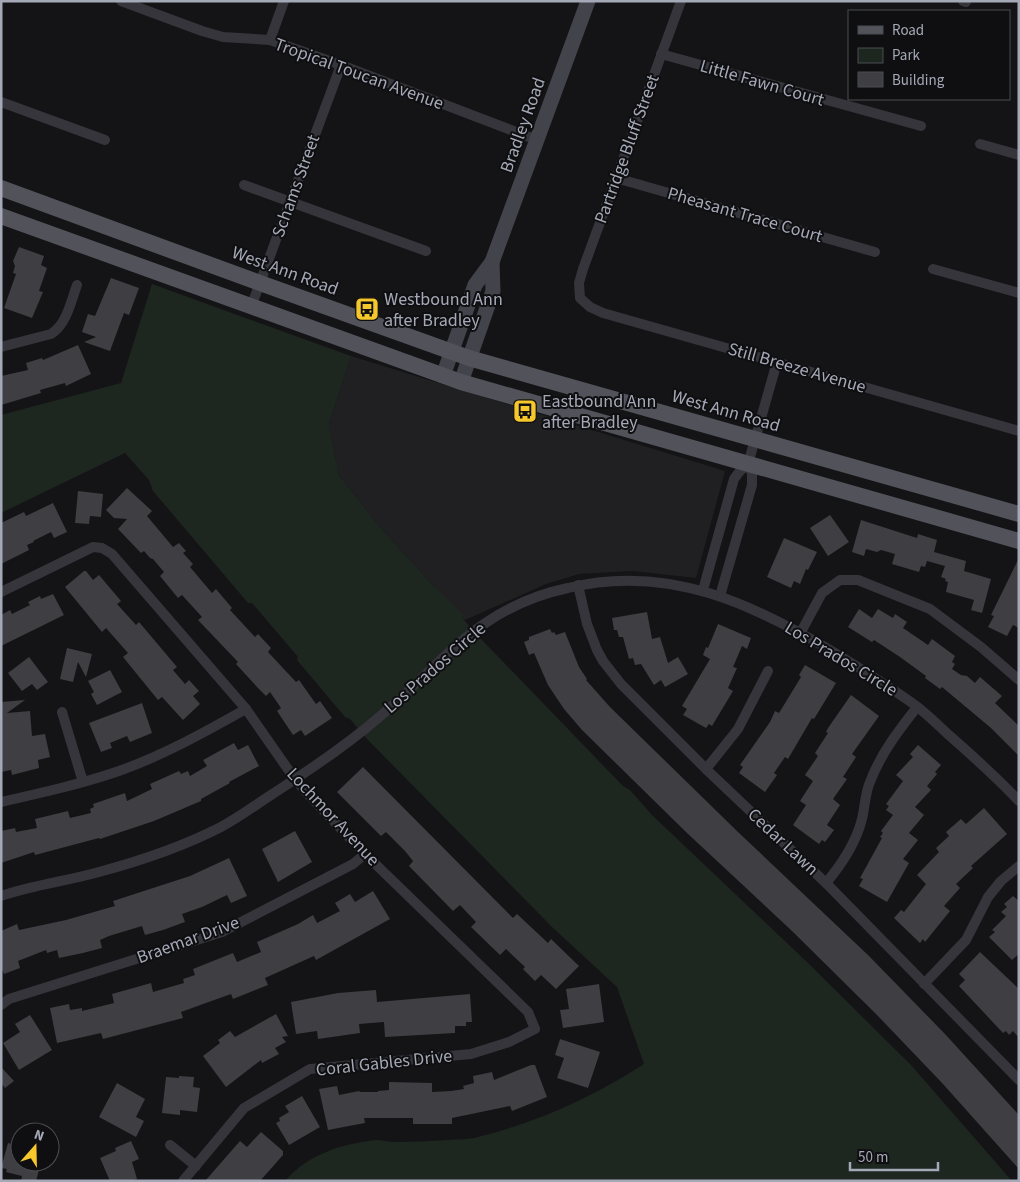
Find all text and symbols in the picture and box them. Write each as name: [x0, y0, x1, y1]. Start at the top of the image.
legend: [848, 10, 1010, 100]
text: Road: [892, 20, 924, 41]
street label: Tropical Toucan Avenue: [271, 32, 447, 116]
text: Park: [892, 45, 921, 66]
street label: Little Fawn Court: [697, 53, 827, 113]
text: Building: [892, 70, 945, 91]
street label: Partridge Bluff Street: [588, 71, 666, 227]
street label: Bradley Road: [494, 74, 552, 176]
street label: Schams Street: [266, 131, 326, 241]
street label: Pheasant Trace Court: [665, 181, 825, 249]
street label: West Ann Road: [228, 240, 342, 302]
place label: Westbound Ann after Bradley: [384, 287, 503, 333]
bus stop icon: Westbound Ann after Bradley: [354, 296, 380, 322]
street label: Still Breeze Avenue: [725, 336, 869, 400]
street label: West Ann Road: [669, 384, 783, 438]
place label: Eastbound Ann after Bradley: [542, 389, 656, 435]
bus stop icon: Eastbound Ann after Bradley: [512, 398, 538, 424]
street label: Los Prados Circle: [780, 615, 902, 703]
street label: Los Prados Circle: [379, 617, 491, 719]
street label: Lochmor Avenue: [281, 762, 385, 872]
street label: Cedar Lawn: [742, 803, 824, 881]
street label: Braemar Drive: [133, 910, 243, 970]
street label: Coral Gables Drive: [315, 1043, 453, 1083]
north arrow: [10, 1122, 60, 1172]
text: N: [31, 1125, 47, 1147]
scale bar: [850, 1140, 938, 1172]
text: 50 m: [858, 1147, 888, 1168]

